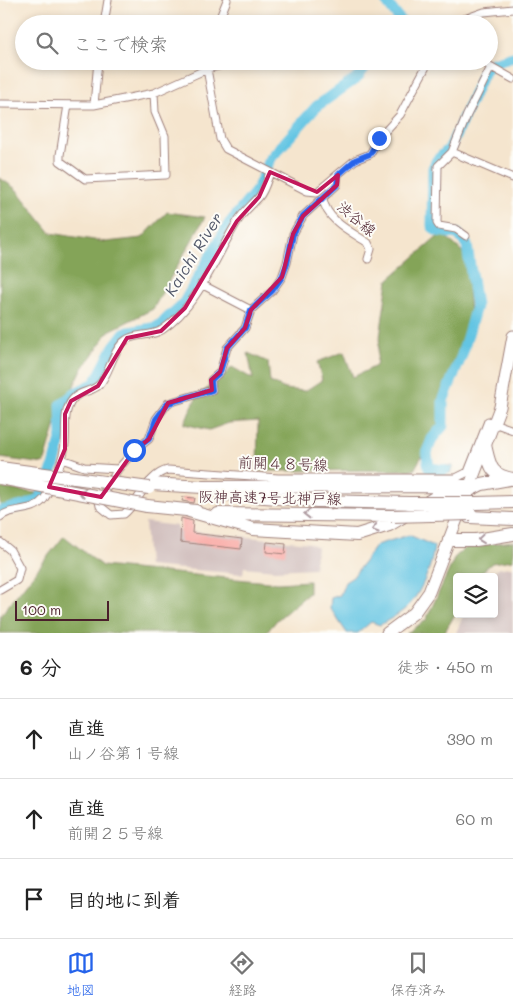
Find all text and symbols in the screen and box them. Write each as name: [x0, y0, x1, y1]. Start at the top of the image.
search box: [15, 15, 498, 70]
icon: search: [33, 29, 61, 57]
text: ここで検索: [73, 31, 168, 56]
route end: [368, 127, 391, 150]
street label: 渋谷線: [333, 196, 381, 240]
water label: Kaichi River: [159, 208, 227, 300]
route start: [123, 439, 146, 462]
street label: 前開４８号線: [238, 451, 328, 475]
street label: 阪神高速7号北神戸線: [198, 486, 342, 508]
one-way arrow: [78, 489, 87, 499]
one-way arrow: [303, 509, 310, 519]
one-way arrow: [372, 524, 380, 534]
one-way arrow: [477, 533, 485, 544]
map controls: [453, 573, 498, 618]
button: layers: [453, 573, 498, 618]
scale bar: [15, 598, 109, 621]
text: 100 m: [22, 600, 61, 619]
text: 6 分: [20, 653, 61, 680]
text: 徒歩 · 450 m: [397, 656, 493, 677]
text: 直進: [67, 715, 105, 740]
icon: ahead: [20, 725, 48, 753]
text: 390 m: [446, 728, 493, 749]
text: 山ノ谷第１号線: [67, 742, 179, 763]
text: 直進: [67, 795, 105, 820]
icon: ahead: [20, 805, 48, 833]
text: 60 m: [456, 808, 493, 829]
text: 前開２５号線: [67, 822, 163, 843]
icon: arrive: [20, 885, 48, 913]
text: 目的地に到着: [67, 887, 181, 912]
tab: 地図: [67, 949, 95, 999]
tab: 経路: [228, 949, 256, 999]
tab: 保存済み: [390, 949, 446, 999]

